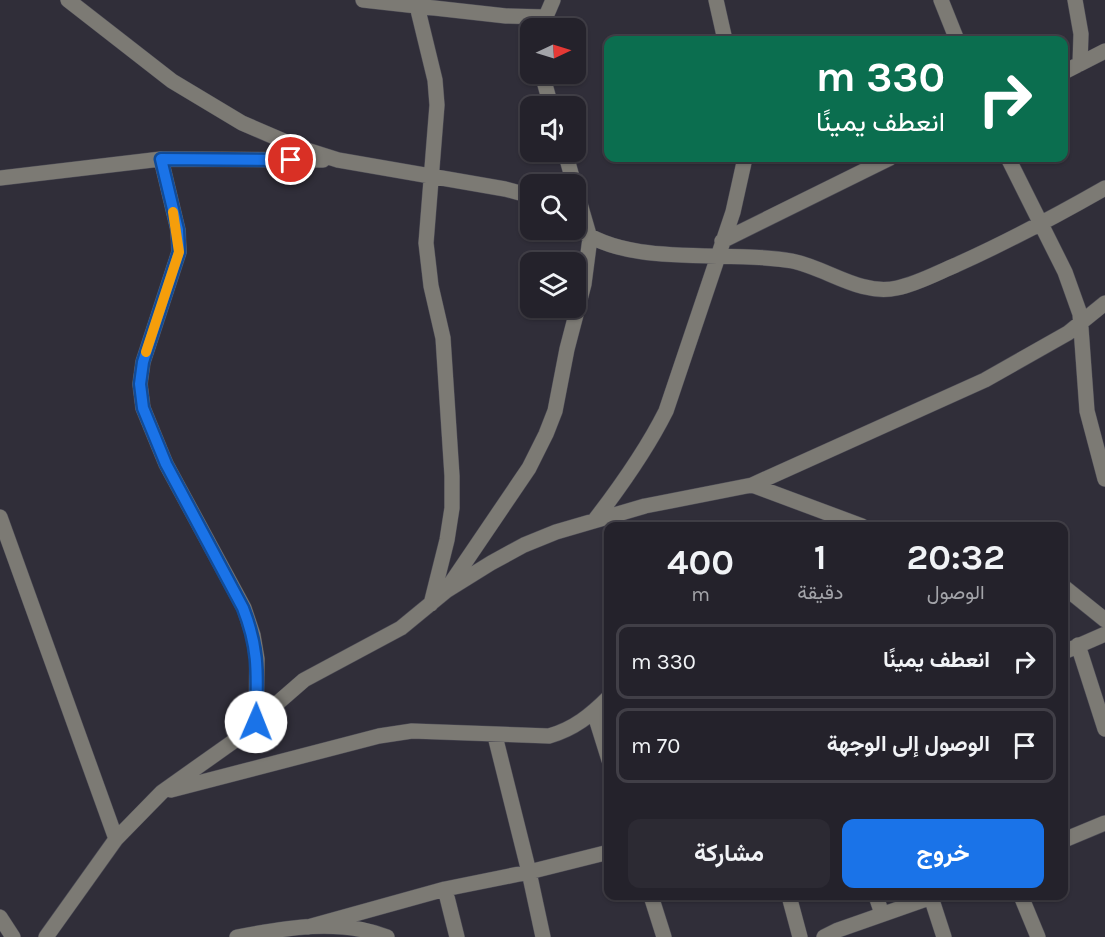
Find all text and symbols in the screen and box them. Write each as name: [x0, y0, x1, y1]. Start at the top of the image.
north arrow: [520, 18, 586, 84]
map controls: [520, 18, 586, 318]
text: 330 m: [816, 52, 945, 102]
icon: right: [966, 60, 1044, 138]
button: sound: [520, 96, 586, 162]
text: انعطف يمينًا: [816, 106, 945, 138]
pin: [265, 134, 316, 185]
icon: arrive: [274, 143, 307, 176]
button: search: [520, 174, 586, 240]
button: layers: [520, 252, 586, 318]
text: 1: [814, 536, 827, 578]
text: 20:32: [907, 536, 1005, 578]
text: 400: [667, 541, 734, 583]
text: دقيقة: [797, 581, 843, 604]
text: الوصول: [927, 581, 985, 604]
text: m: [691, 583, 710, 606]
icon: right: [1008, 645, 1041, 678]
text: انعطف يمينًا: [883, 647, 990, 673]
text: 330 m: [631, 649, 696, 675]
position arrow: [224, 690, 288, 754]
icon: arrive: [1008, 729, 1041, 762]
text: الوصول إلى الوجهة: [827, 731, 990, 757]
text: 70 m: [631, 733, 680, 759]
button: مشاركة: [628, 819, 830, 888]
button: خروج: [842, 819, 1044, 888]

